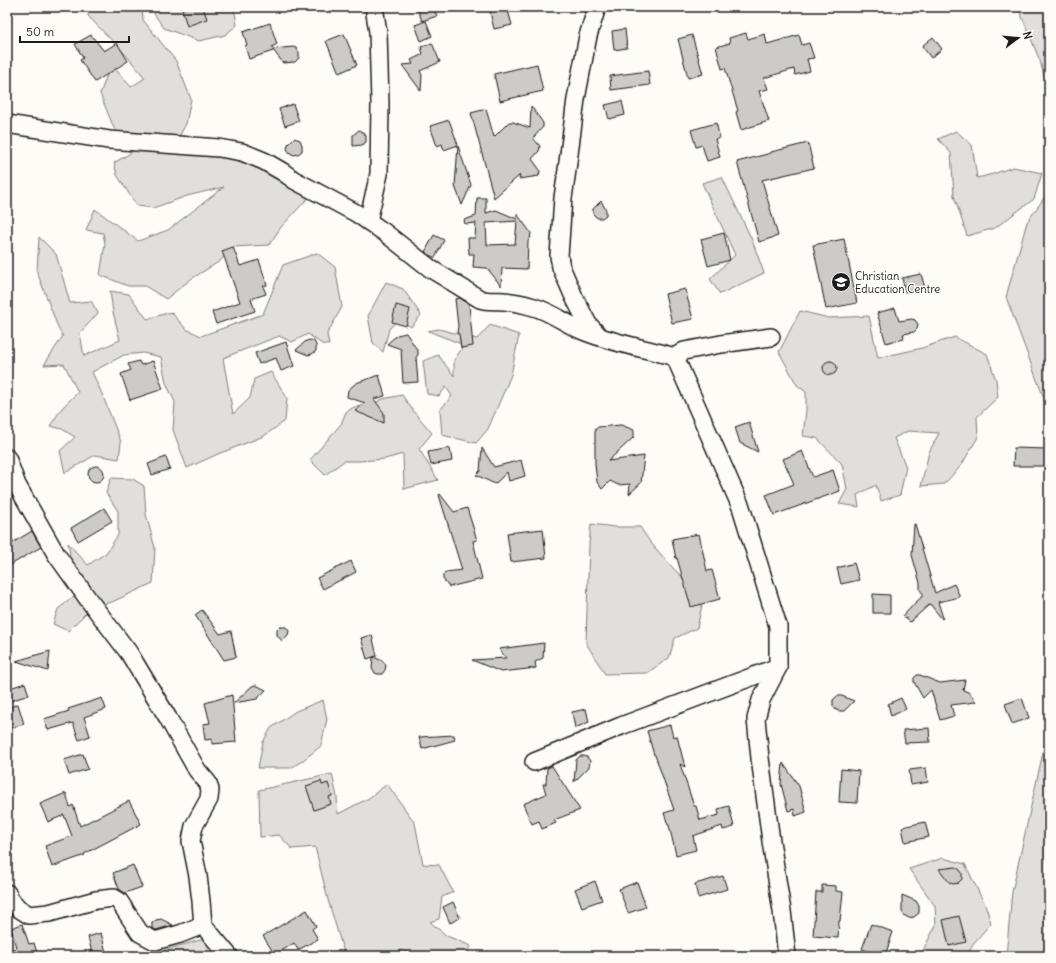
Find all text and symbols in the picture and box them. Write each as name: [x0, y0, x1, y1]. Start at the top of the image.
scale bar: [20, 18, 129, 44]
north arrow: [998, 18, 1038, 58]
text: 50 m: [26, 24, 55, 39]
text: N: [1020, 30, 1035, 41]
place label: Christian Education Centre: [855, 269, 940, 296]
school or university icon: Christian Education Centre: [830, 271, 852, 293]

